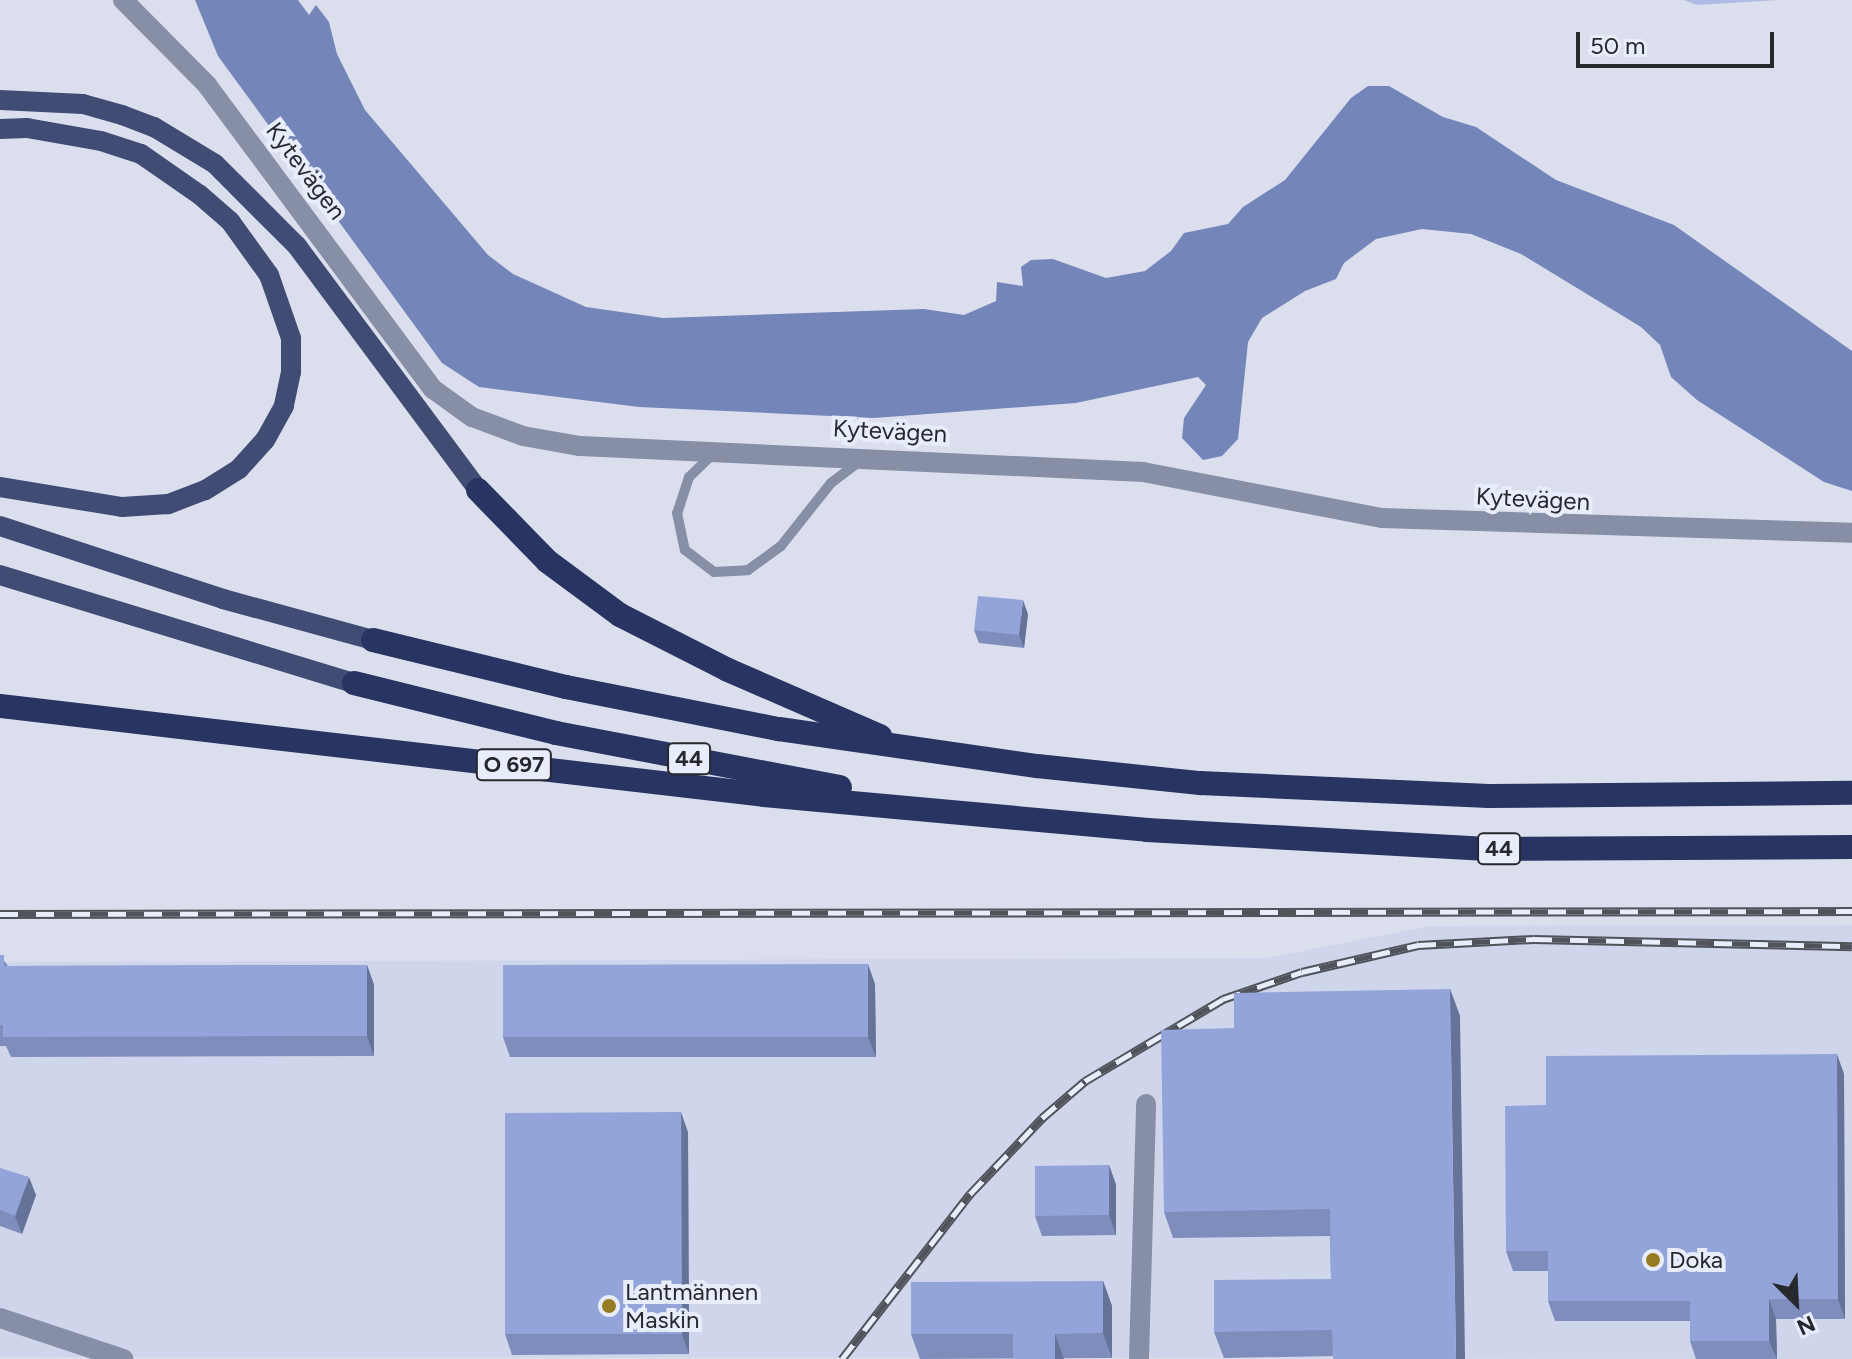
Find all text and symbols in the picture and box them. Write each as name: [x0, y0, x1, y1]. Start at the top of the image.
scale bar: [1580, 16, 1778, 66]
text: 50 m: [1590, 31, 1646, 60]
street label: Kytevägen: [260, 117, 352, 225]
street label: Kytevägen: [832, 414, 948, 448]
street label: Kytevägen: [1475, 482, 1591, 516]
road number: 44: [667, 741, 711, 777]
road number: O 697: [474, 747, 554, 783]
road number: 44: [1477, 831, 1521, 867]
place label: Doka: [1669, 1246, 1723, 1274]
marker: Doka: [1644, 1251, 1662, 1269]
north arrow: [1756, 1263, 1836, 1343]
place label: Lantmännen Maskin: [625, 1278, 758, 1334]
marker: Lantmännen Maskin: [600, 1297, 618, 1315]
text: N: [1793, 1310, 1819, 1341]

